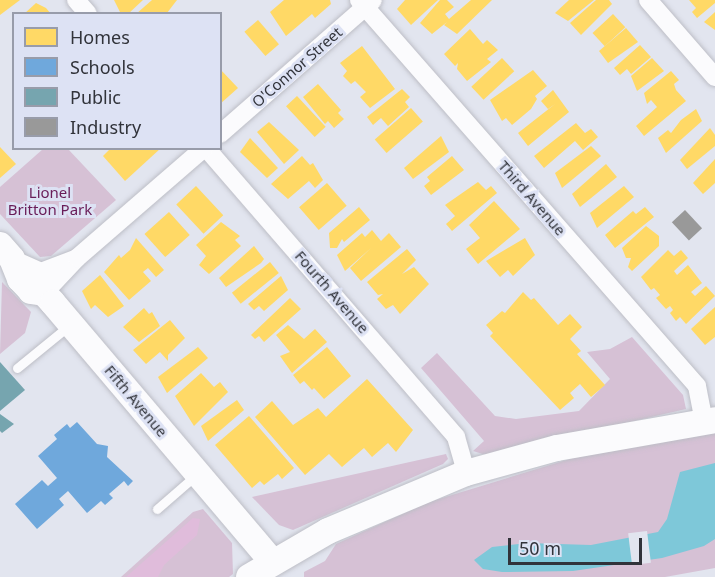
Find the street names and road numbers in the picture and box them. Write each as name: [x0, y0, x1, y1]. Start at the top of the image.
street label: O'Connor Street: [248, 23, 346, 111]
street label: Third Avenue: [495, 157, 569, 239]
street label: Fourth Avenue: [291, 247, 373, 337]
street label: Fifth Avenue: [101, 361, 171, 441]

